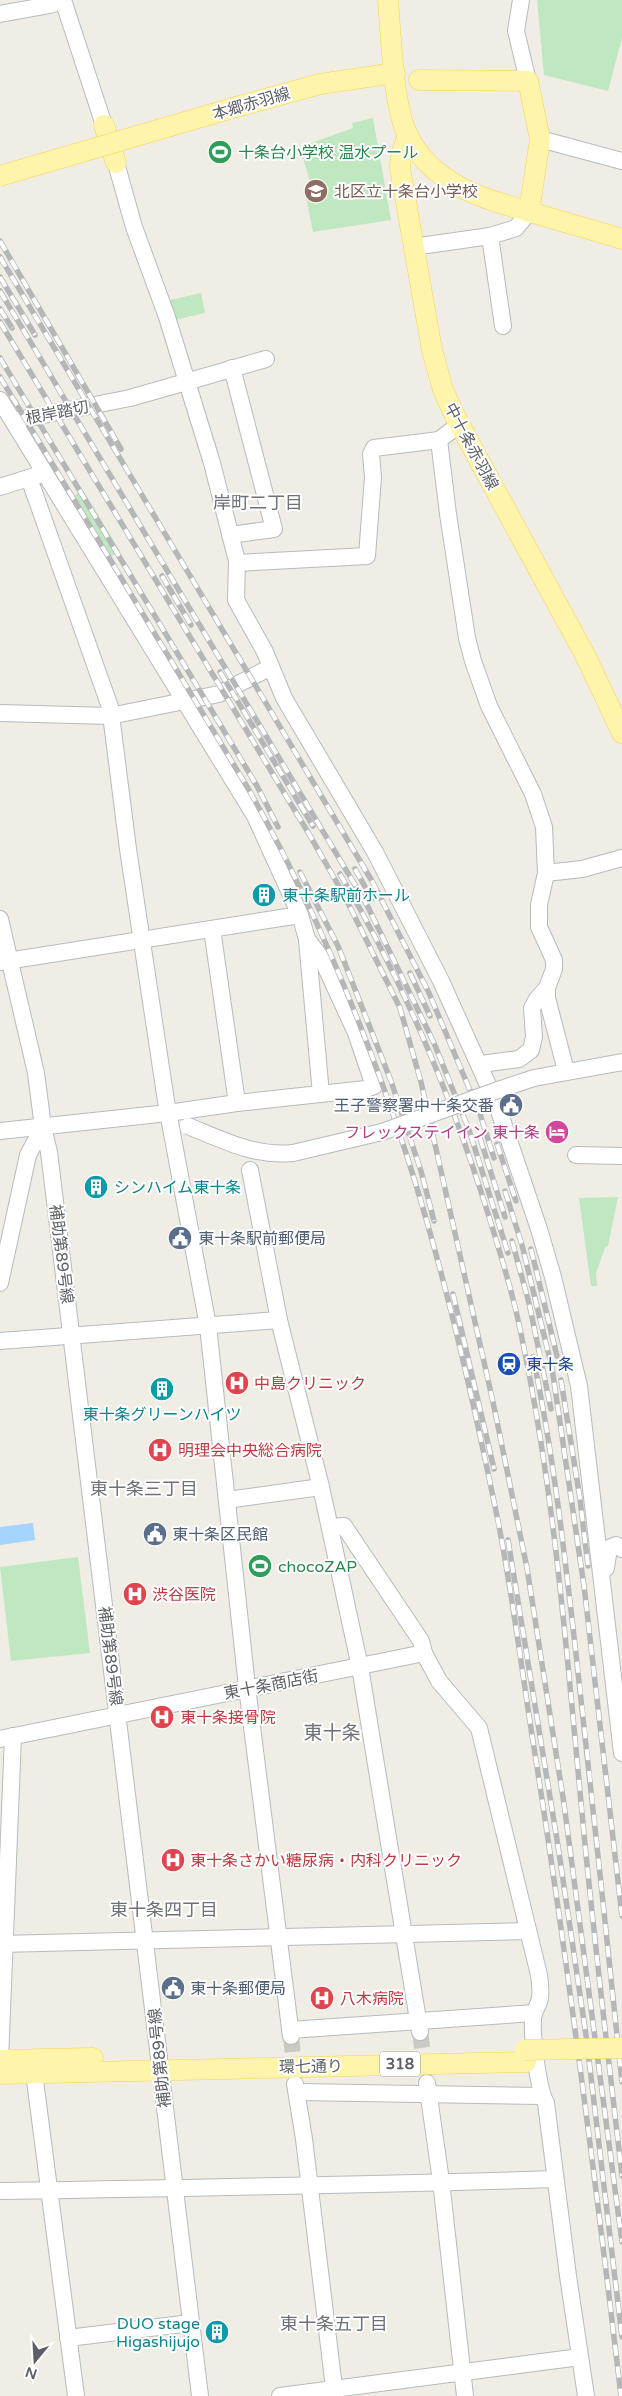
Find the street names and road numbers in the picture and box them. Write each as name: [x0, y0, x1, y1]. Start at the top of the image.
street label: 本郷赤羽線: [210, 83, 292, 125]
street label: 根岸踏切: [24, 397, 91, 429]
street label: 中十条赤羽線: [440, 399, 502, 494]
street label: 補助第89号線: [45, 1203, 77, 1305]
street label: 補助第89号線: [94, 1605, 126, 1707]
street label: 東十条商店街: [222, 1666, 320, 1704]
street label: 補助第89号線: [145, 2007, 175, 2109]
road number: 318: [380, 2052, 420, 2076]
street label: 環七通り: [279, 2056, 343, 2078]

